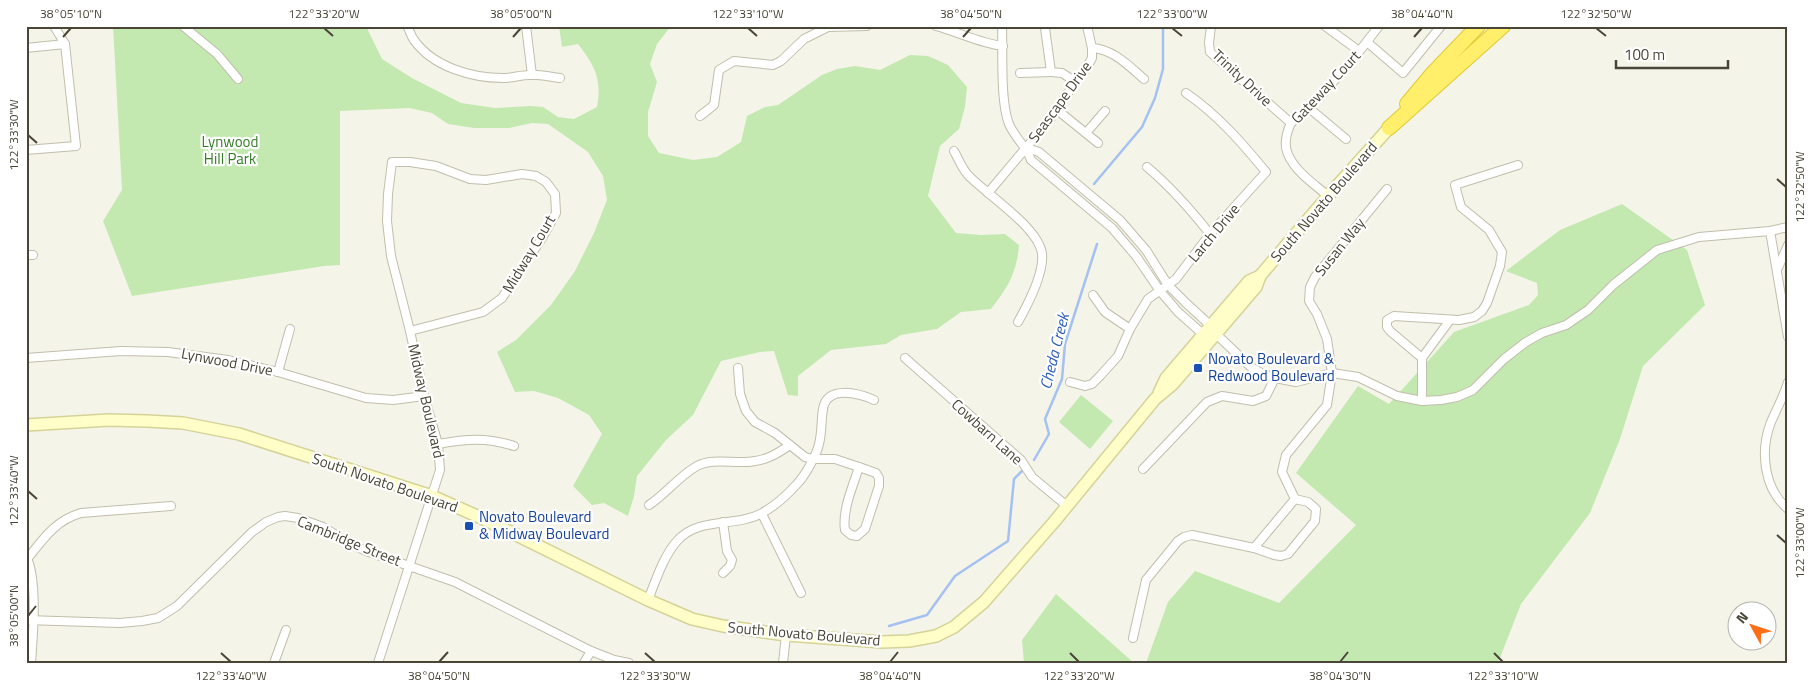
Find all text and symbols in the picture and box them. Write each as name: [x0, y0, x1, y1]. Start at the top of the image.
text: 38°05'10"N: [40, 4, 102, 23]
text: 122°33'20"W: [288, 4, 360, 23]
text: 38°05'00"N: [490, 4, 552, 23]
text: 122°33'10"W: [712, 4, 784, 23]
text: 38°04'50"N: [940, 4, 1002, 23]
text: 122°33'00"W: [1136, 4, 1208, 23]
text: 38°04'40"N: [1391, 4, 1453, 23]
text: 122°32'50"W: [1560, 4, 1632, 23]
scale bar: [1616, 38, 1729, 70]
text: 100 m: [1624, 43, 1665, 66]
street label: Trinity Drive: [1207, 44, 1278, 112]
street label: Gateway Court: [1285, 44, 1366, 129]
street label: Seascape Drive: [1022, 56, 1097, 147]
text: 122°33'30"W: [4, 99, 23, 171]
park label: Lynwood Hill Park: [202, 130, 258, 170]
street label: South Novato Boulevard: [1265, 136, 1383, 267]
text: 122°32'50"W: [1790, 151, 1809, 223]
street label: Larch Drive: [1182, 198, 1245, 267]
street label: Midway Court: [496, 210, 561, 297]
street label: Susan Way: [1309, 212, 1370, 281]
water label: Cheda Creek: [1033, 309, 1076, 392]
street label: Lynwood Drive: [179, 341, 275, 382]
street label: Midway Boulevard: [402, 341, 451, 460]
place label: Novato Boulevard & Redwood Boulevard: [1208, 347, 1335, 387]
marker: Novato Boulevard & Redwood Boulevard: [1192, 362, 1204, 374]
street label: Cowbarn Lane: [946, 393, 1028, 470]
street label: South Novato Boulevard: [309, 447, 461, 518]
text: 122°33'40"W: [4, 455, 23, 527]
place label: Novato Boulevard & Midway Boulevard: [479, 505, 609, 545]
text: 122°33'00"W: [1790, 507, 1809, 579]
street label: Cambridge Street: [294, 509, 405, 572]
marker: Novato Boulevard & Midway Boulevard: [463, 520, 475, 532]
text: 38°05'00"N: [4, 585, 23, 647]
north arrow: [1726, 602, 1776, 652]
text: N: [1730, 607, 1753, 628]
street label: South Novato Boulevard: [727, 615, 881, 652]
text: 122°33'40"W: [195, 666, 267, 685]
text: 38°04'50"N: [408, 666, 470, 685]
text: 122°33'30"W: [619, 666, 691, 685]
text: 38°04'40"N: [859, 666, 921, 685]
text: 122°33'20"W: [1043, 666, 1115, 685]
text: 38°04'30"N: [1309, 666, 1371, 685]
text: 122°33'10"W: [1467, 666, 1539, 685]

